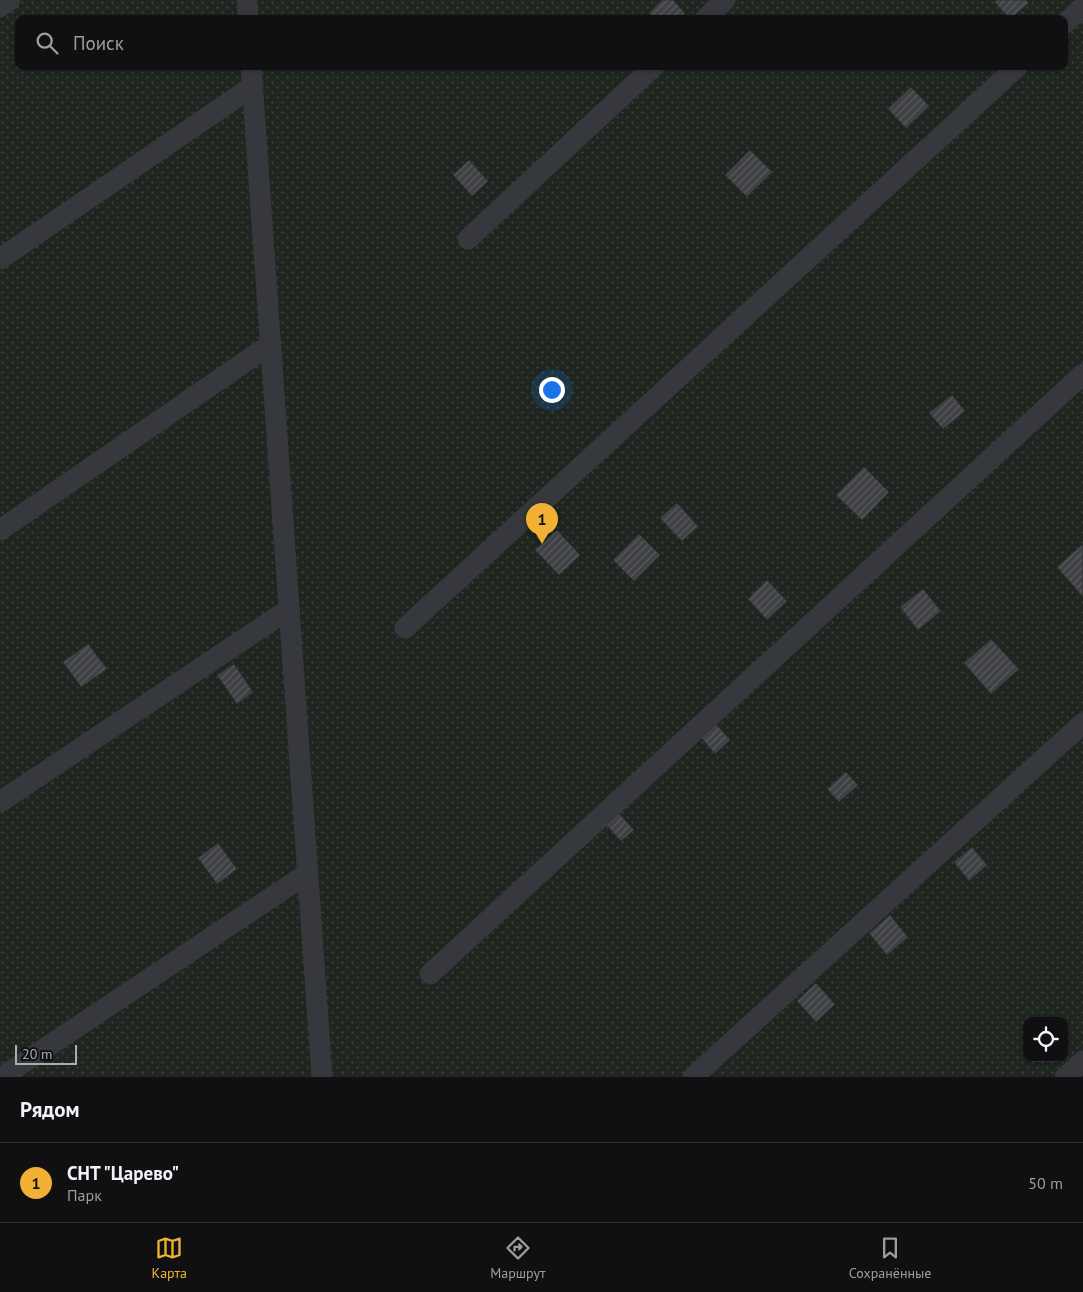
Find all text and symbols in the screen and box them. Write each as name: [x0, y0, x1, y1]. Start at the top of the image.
search box: [15, 15, 1068, 70]
icon: search: [33, 29, 61, 57]
text: Поиск: [73, 31, 124, 55]
your location: [539, 377, 565, 403]
pin: 1: [526, 503, 558, 544]
map controls: [1023, 1017, 1068, 1062]
button: locate: [1023, 1017, 1068, 1062]
scale bar: [15, 1042, 78, 1065]
text: 20 m: [22, 1045, 52, 1063]
text: Рядом: [20, 1096, 79, 1123]
text: СНТ "Царево": [67, 1161, 179, 1185]
text: 1: [31, 1173, 41, 1193]
text: 50 m: [1028, 1173, 1063, 1193]
text: Парк: [67, 1185, 102, 1205]
tab: Карта: [152, 1234, 187, 1282]
tab: Маршрут: [490, 1234, 546, 1282]
tab: Сохранённые: [849, 1234, 931, 1282]

